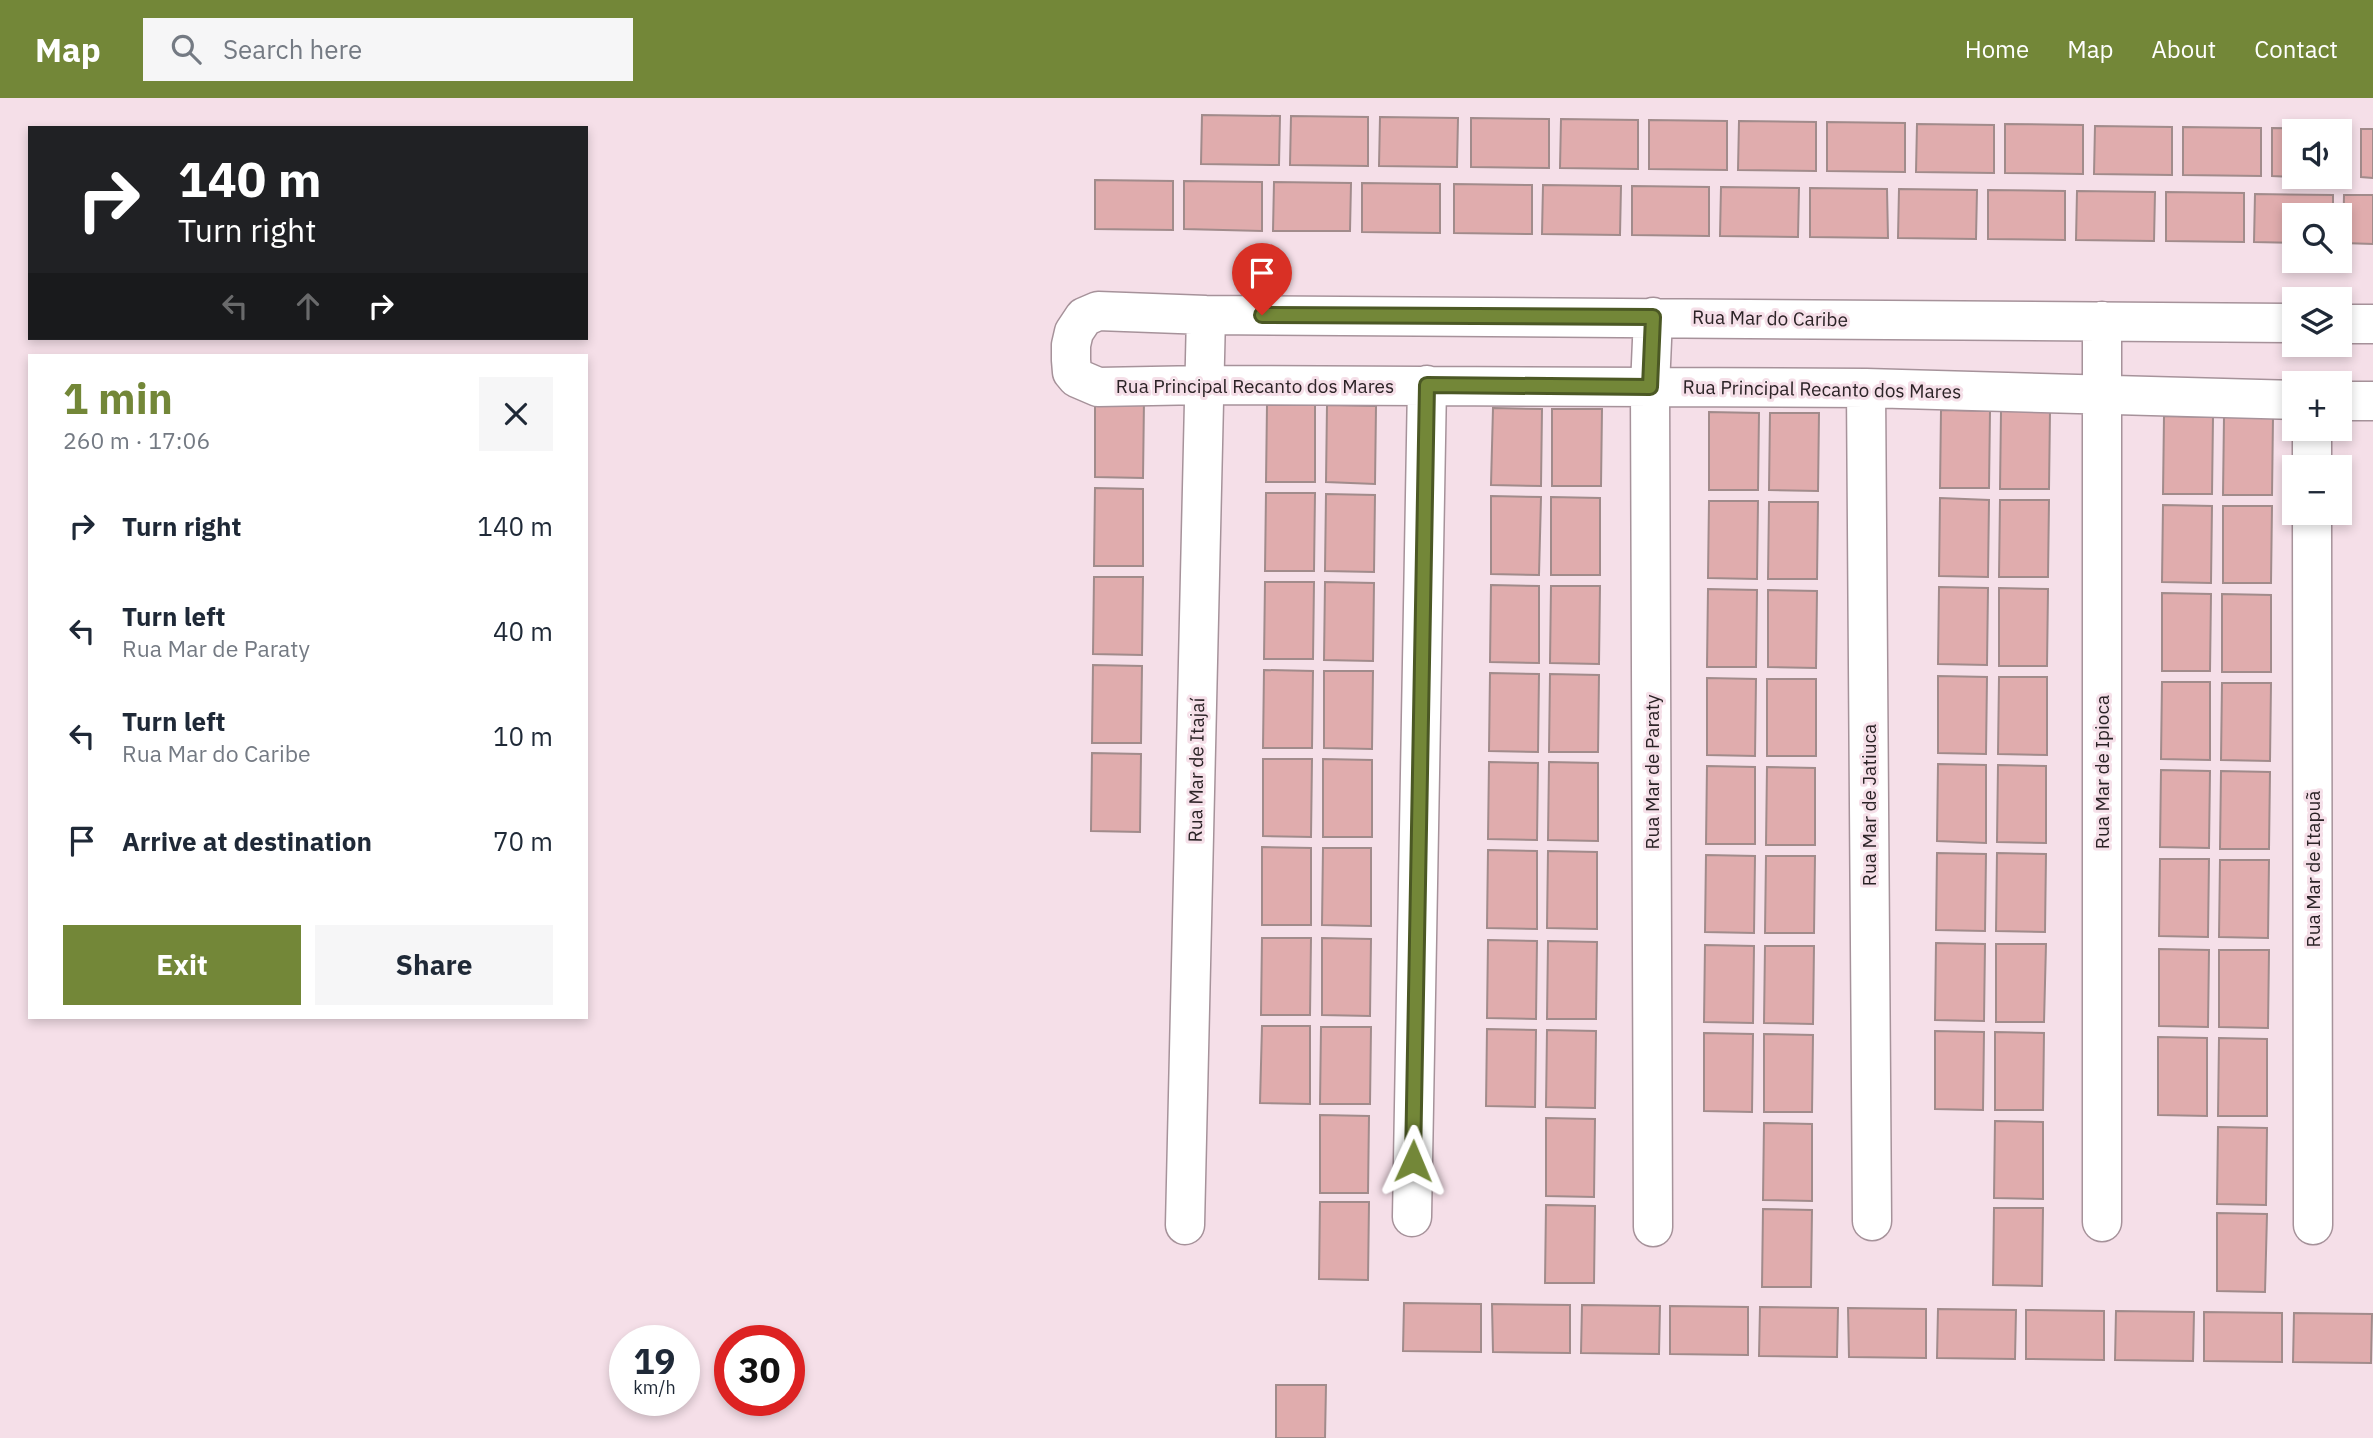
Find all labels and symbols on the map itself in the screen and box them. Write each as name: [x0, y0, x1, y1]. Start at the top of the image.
pin: [1232, 243, 1292, 315]
street label: Rua Mar do Caribe: [1692, 305, 1848, 331]
street label: Rua Principal Recanto dos Mares: [1116, 374, 1394, 398]
street label: Rua Principal Recanto dos Mares: [1683, 375, 1961, 403]
street label: Rua Mar de Paraty: [1640, 694, 1664, 850]
street label: Rua Mar de Ipioca: [2090, 695, 2114, 849]
street label: Rua Mar de Itajaí: [1183, 697, 1209, 843]
street label: Rua Mar de Jatiuca: [1857, 724, 1881, 886]
street label: Rua Mar de Itapuã: [2301, 791, 2325, 947]
position arrow: [1376, 1124, 1450, 1198]
speed limit sign: 30: [714, 1325, 805, 1416]

